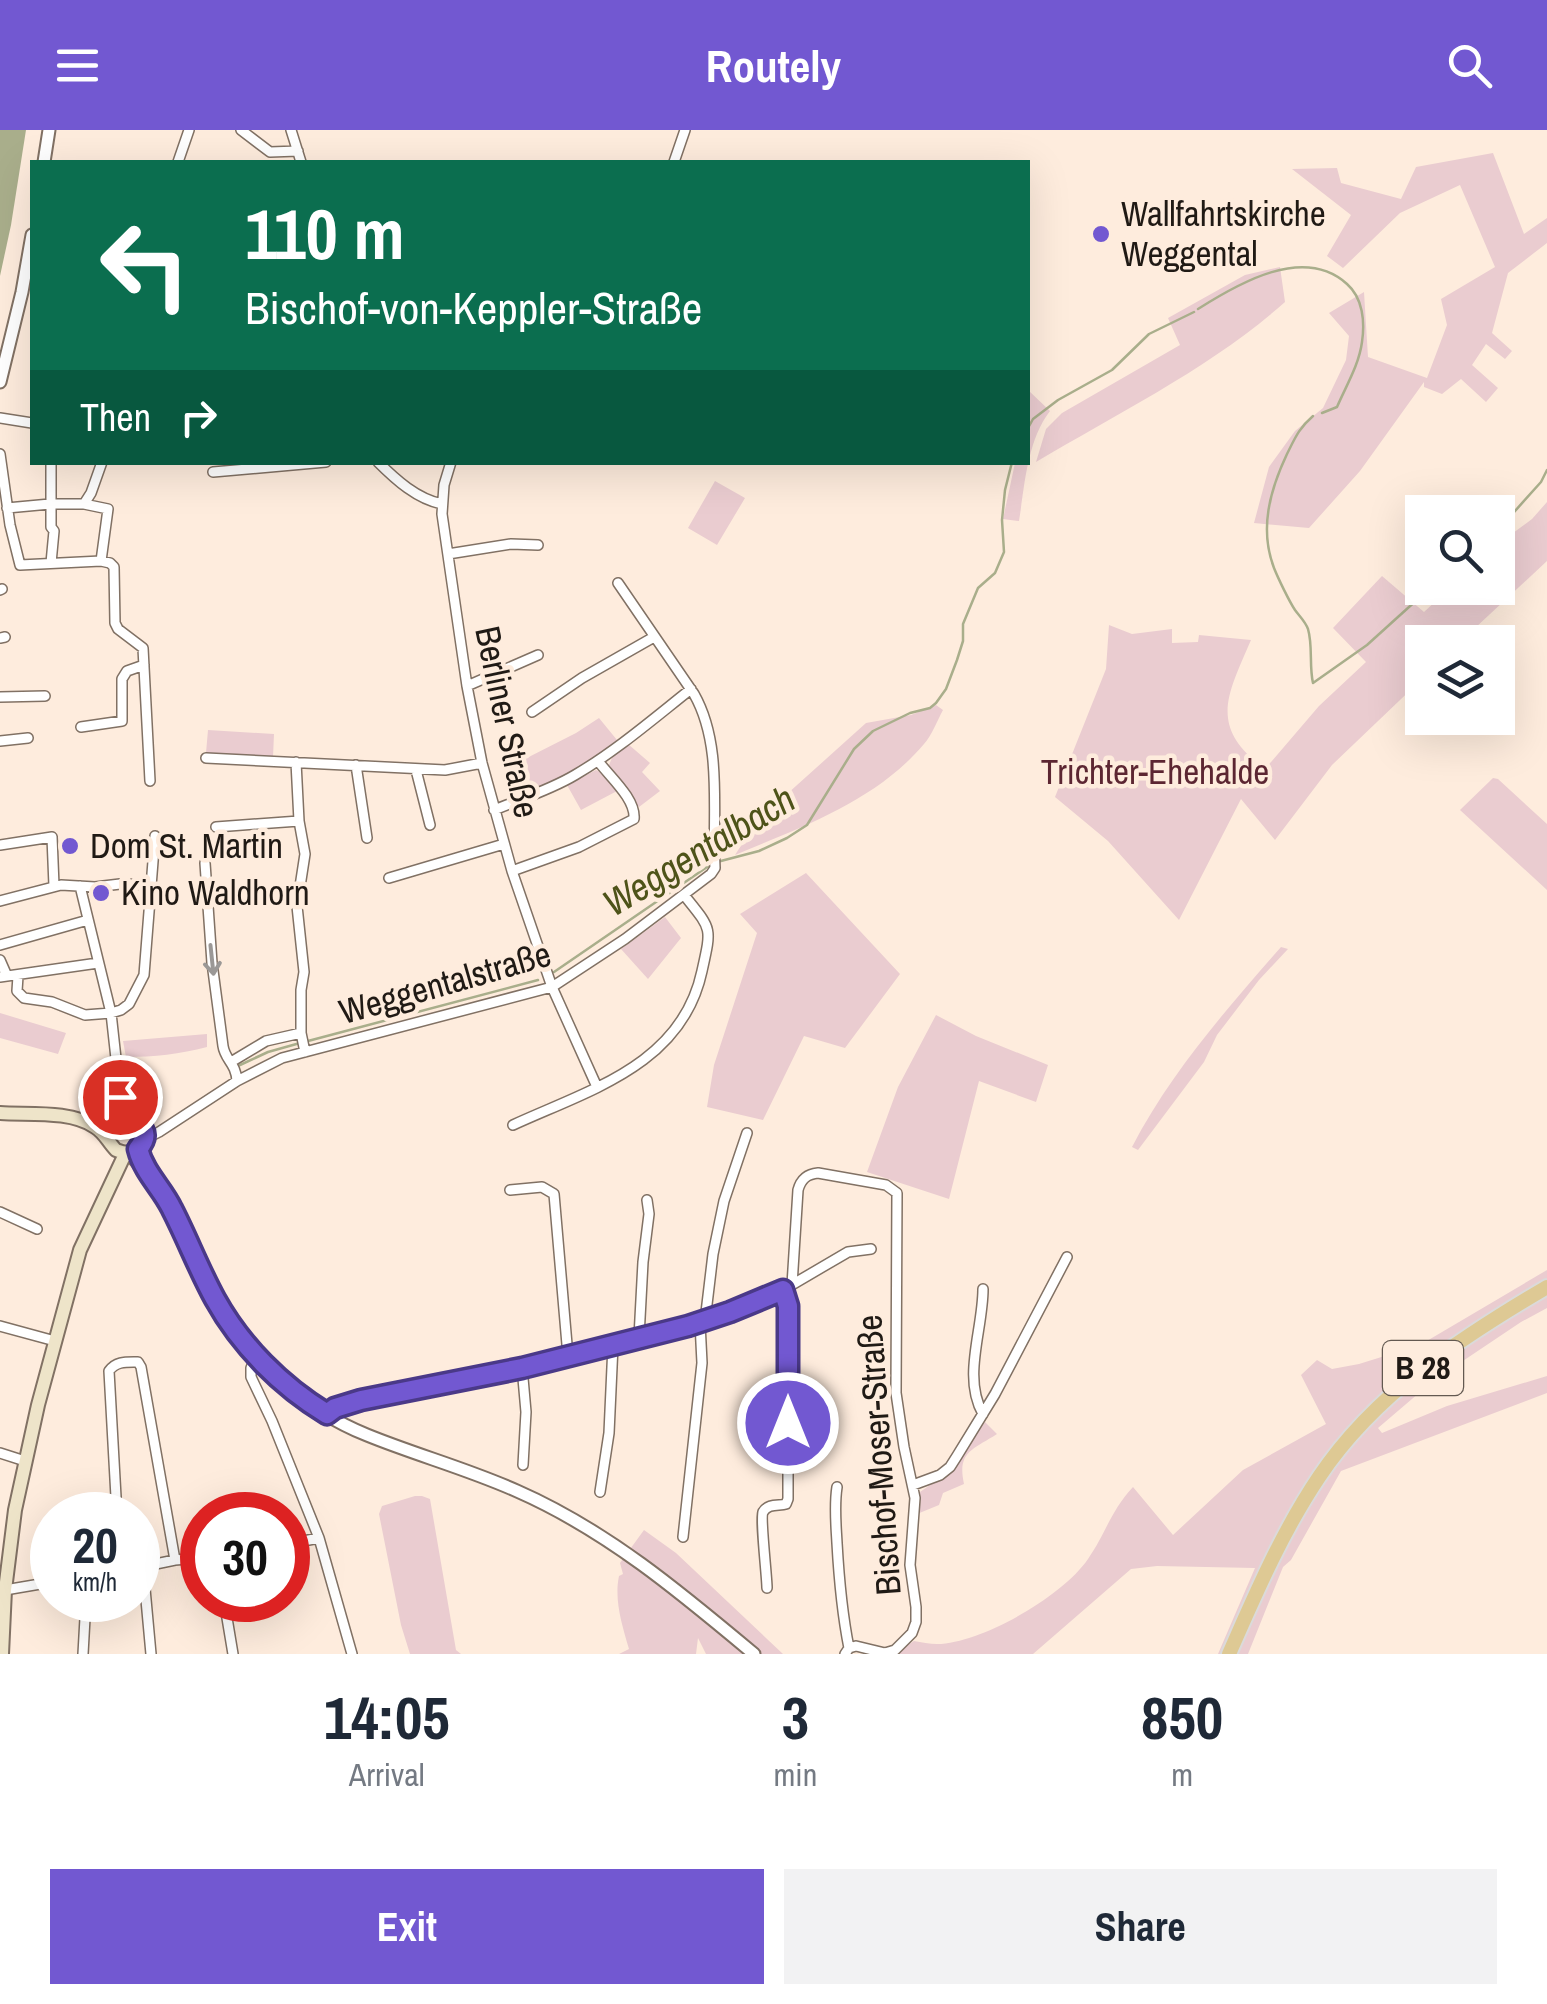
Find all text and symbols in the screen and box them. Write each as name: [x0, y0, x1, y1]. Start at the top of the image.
text: Routely: [706, 35, 841, 96]
icon: menu: [50, 38, 105, 93]
icon: search: [1442, 38, 1497, 93]
text: 110 m: [245, 187, 405, 281]
place label: Wallfahrtskirche Weggental: [1121, 190, 1326, 277]
icon: left: [80, 200, 210, 330]
marker: Wallfahrtskirche Weggental: [1090, 223, 1112, 245]
text: Bischof-von-Keppler-Straße: [245, 277, 702, 338]
icon: right: [171, 390, 226, 445]
text: Then: [80, 392, 151, 443]
map controls: [1405, 495, 1515, 735]
button: search: [1405, 495, 1515, 605]
street label: Berliner Straße: [464, 622, 551, 822]
button: layers: [1405, 625, 1515, 735]
park label: Trichter-Ehehalde: [1041, 748, 1269, 795]
water label: Weggentalbach: [593, 773, 804, 928]
place label: Dom St. Martin: [90, 822, 283, 869]
marker: Dom St. Martin: [59, 835, 81, 857]
place label: Kino Waldhorn: [121, 869, 310, 916]
marker: Kino Waldhorn: [90, 882, 112, 904]
street label: Weggentalstraße: [334, 930, 556, 1035]
one-way arrow: [203, 944, 222, 976]
pin: [78, 1055, 163, 1140]
icon: arrive: [93, 1070, 148, 1125]
street label: Bischof-Moser-Straße: [845, 1313, 912, 1597]
road number: B 28: [1383, 1341, 1463, 1395]
position arrow: [736, 1371, 840, 1475]
speed limit sign: 30: [180, 1492, 310, 1622]
text: 20: [72, 1511, 118, 1579]
text: km/h: [73, 1565, 117, 1599]
text: 14:05: [324, 1677, 450, 1758]
text: 3: [782, 1677, 809, 1758]
text: 850: [1141, 1677, 1223, 1758]
text: Arrival: [349, 1753, 425, 1796]
text: min: [773, 1753, 817, 1796]
text: m: [1171, 1753, 1193, 1796]
button: Exit: [50, 1869, 764, 1984]
button: Share: [784, 1869, 1497, 1984]

